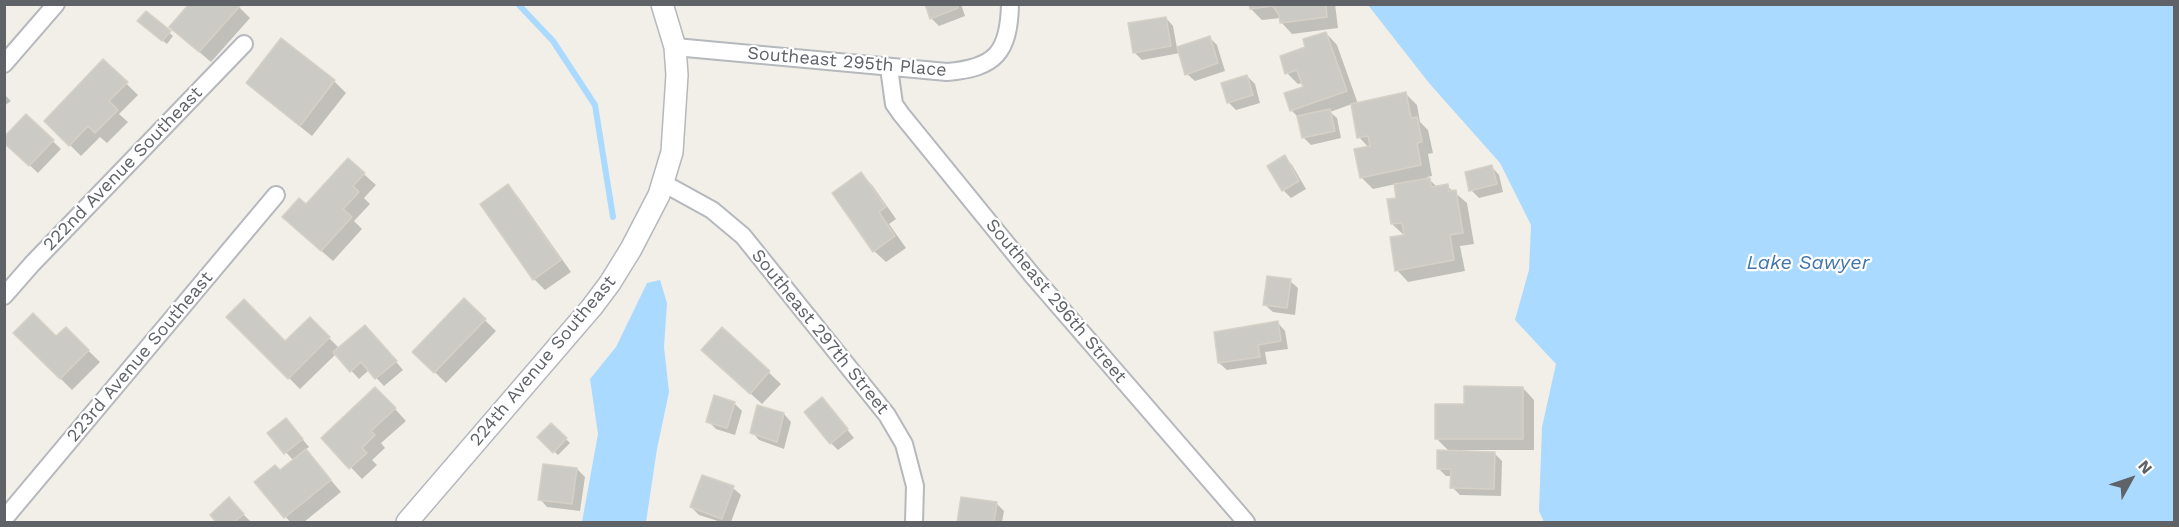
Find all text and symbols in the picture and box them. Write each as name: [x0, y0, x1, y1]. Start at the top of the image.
street label: Southeast 295th Place: [746, 43, 948, 81]
street label: 222nd Avenue Southeast: [39, 83, 207, 255]
street label: Southeast 296th Street: [981, 215, 1131, 387]
street label: Southeast 297th Street: [747, 245, 893, 419]
water label: Lake Sawyer: [1746, 251, 1870, 275]
street label: 223rd Avenue Southeast: [62, 268, 218, 446]
street label: 224th Avenue Southeast: [465, 271, 621, 451]
north arrow: [2101, 449, 2161, 509]
text: N: [2134, 456, 2156, 478]

